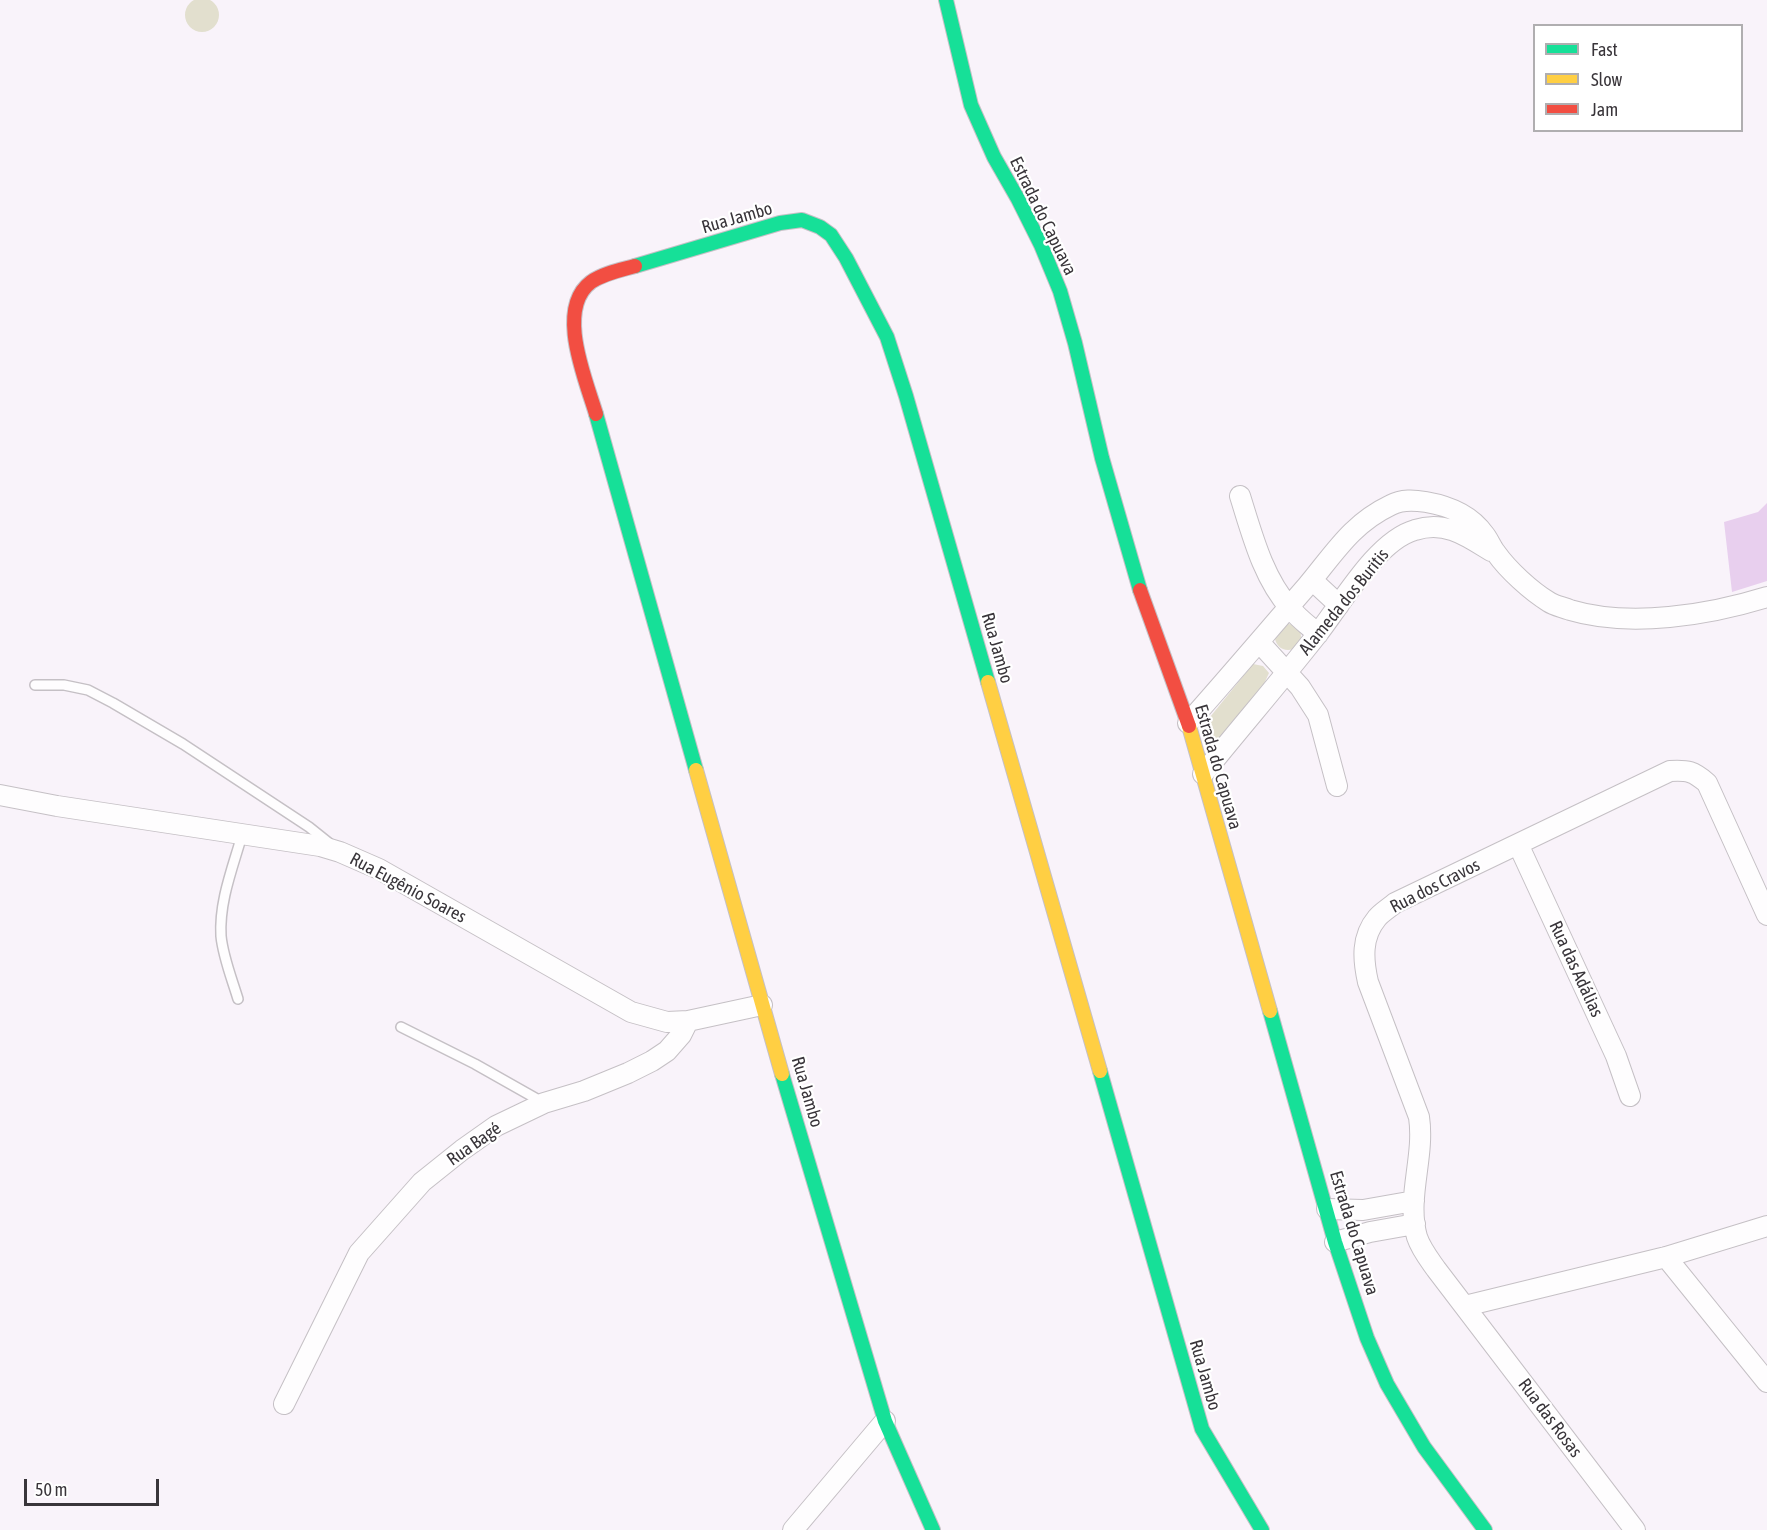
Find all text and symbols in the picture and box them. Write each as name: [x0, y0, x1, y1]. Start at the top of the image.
legend: [1533, 24, 1743, 132]
text: Fast: [1591, 39, 1618, 60]
text: Slow: [1591, 69, 1622, 90]
text: Jam: [1591, 99, 1618, 120]
street label: Estrada do Capuava: [1005, 153, 1081, 279]
street label: Rua Jambo: [699, 198, 775, 238]
street label: Alameda dos Buritis: [1295, 544, 1393, 660]
street label: Rua Jambo: [977, 610, 1017, 686]
street label: Estrada do Capuava: [1190, 702, 1246, 832]
street label: Rua Eugênio Soares: [346, 848, 470, 928]
street label: Rua dos Cravos: [1387, 854, 1483, 918]
street label: Rua das Adálias: [1544, 917, 1608, 1021]
street label: Rua Jambo: [787, 1054, 827, 1130]
street label: Rua Bagé: [443, 1118, 505, 1170]
street label: Estrada do Capuava: [1325, 1168, 1383, 1298]
street label: Rua Jambo: [1185, 1337, 1225, 1413]
street label: Rua das Rosas: [1513, 1374, 1587, 1462]
scale bar: [27, 1467, 162, 1505]
text: 50 m: [35, 1479, 67, 1500]

